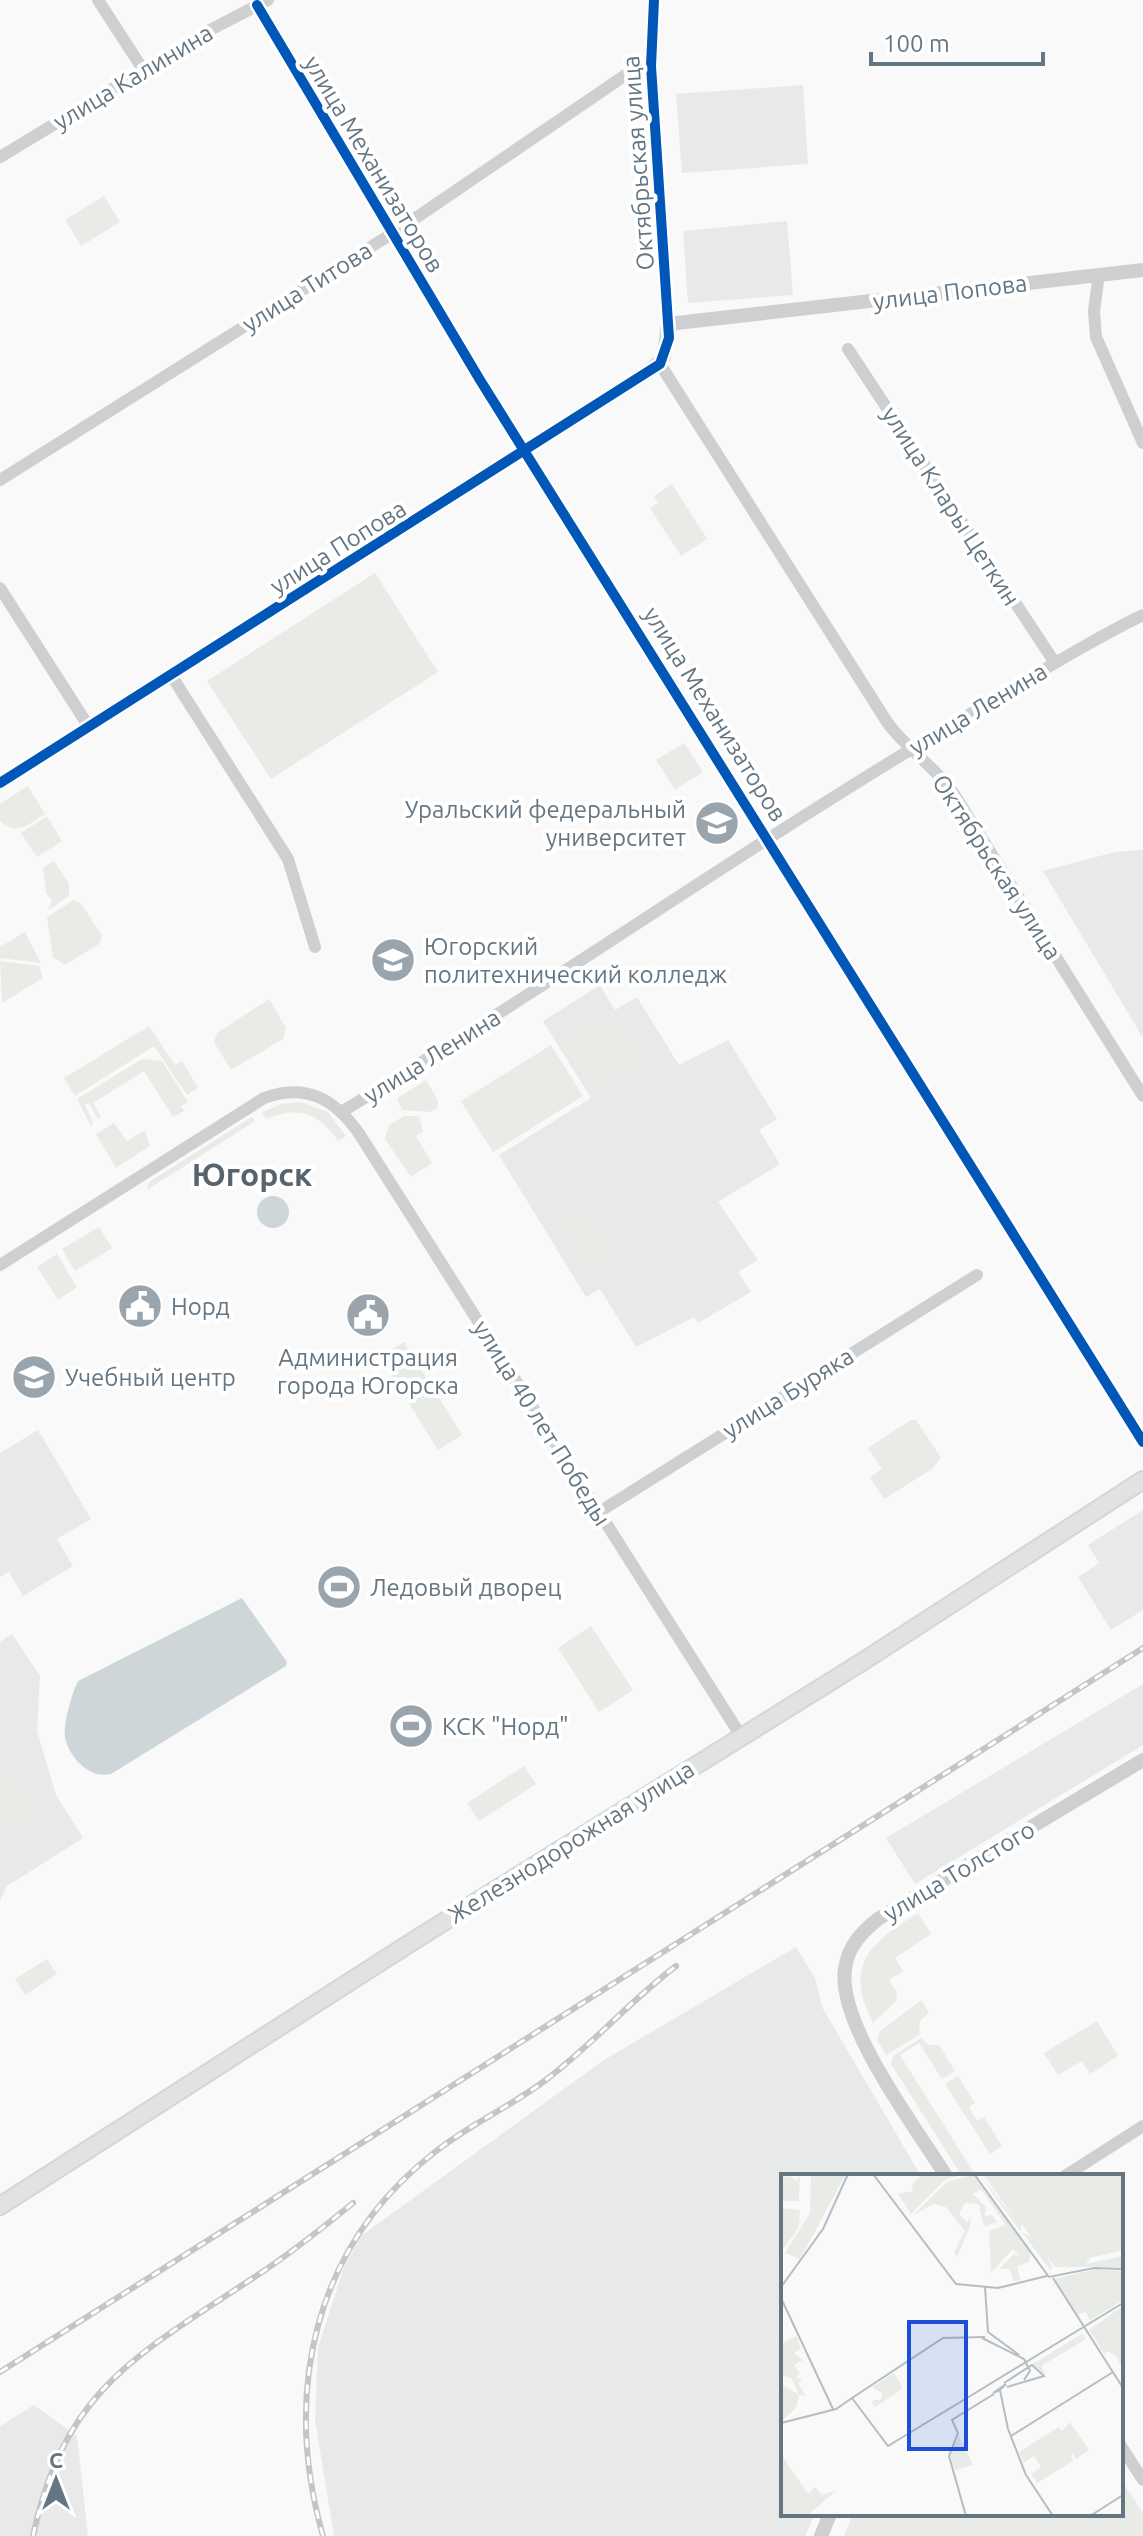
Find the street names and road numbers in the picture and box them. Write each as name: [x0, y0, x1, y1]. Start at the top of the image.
street label: улица Калинина: [49, 19, 217, 135]
street label: улица Механизаторов: [299, 51, 449, 277]
street label: Октябрьская улица: [617, 55, 659, 271]
street label: улица Титова: [237, 236, 377, 338]
street label: улица Попова: [871, 269, 1029, 315]
street label: улица Клары Цеткин: [877, 402, 1025, 610]
street label: улица Попова: [265, 494, 411, 600]
street label: улица Механизаторов: [638, 602, 792, 826]
street label: улица Ленина: [904, 657, 1052, 761]
street label: Октябрьская улица: [927, 769, 1067, 965]
street label: улица Ленина: [359, 1003, 505, 1109]
street label: улица 40 лет Победы: [468, 1315, 616, 1531]
street label: улица Буряка: [718, 1342, 858, 1444]
street label: Железнодорожная улица: [443, 1755, 699, 1929]
street label: улица Толстого: [879, 1815, 1039, 1927]

